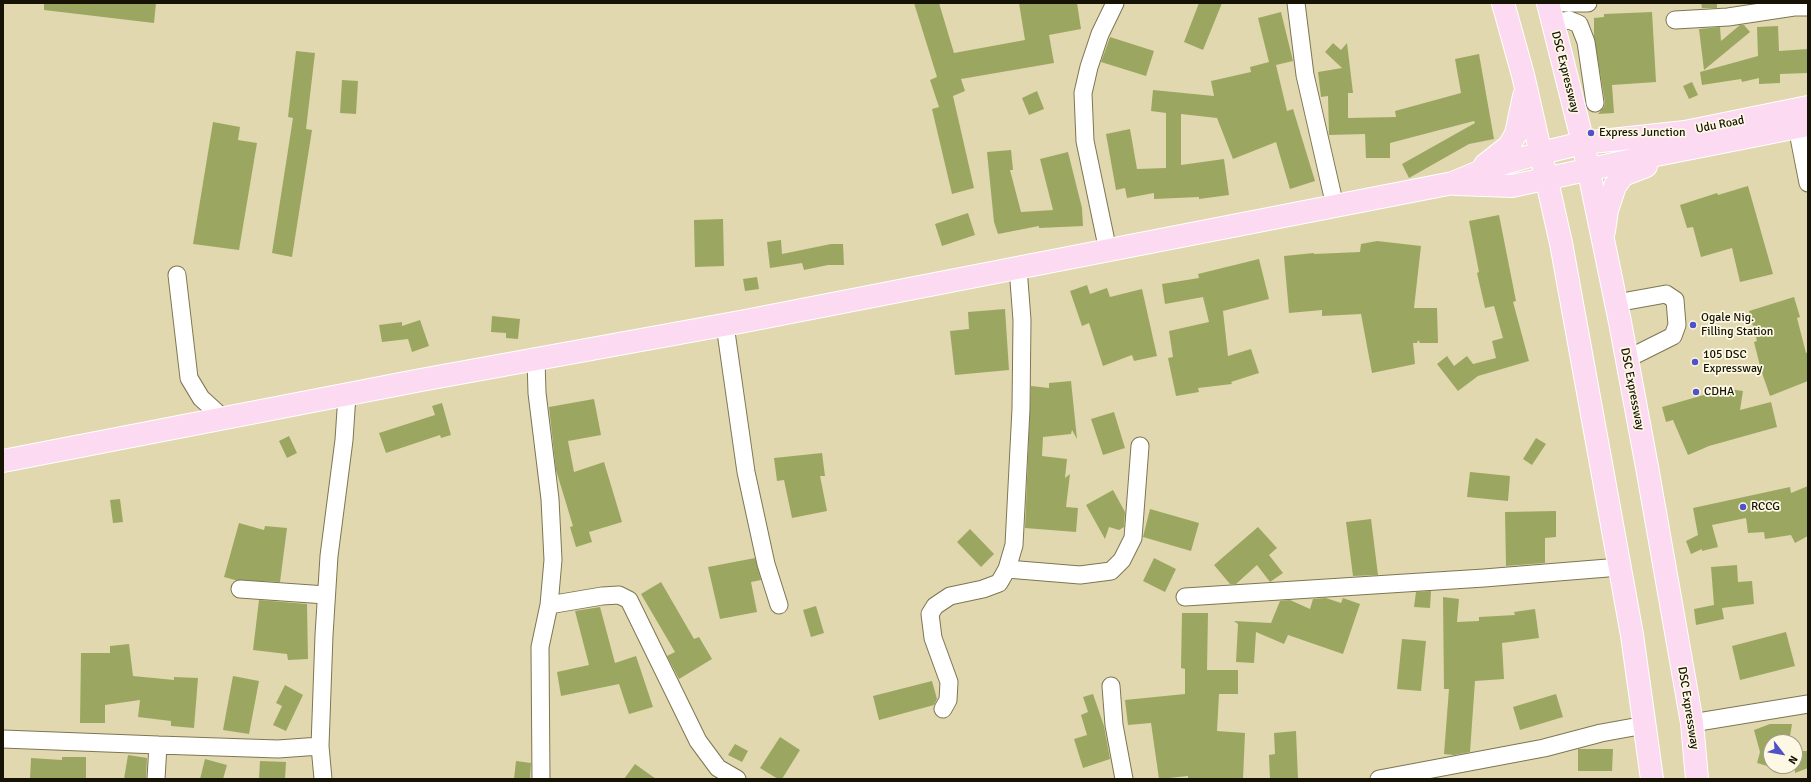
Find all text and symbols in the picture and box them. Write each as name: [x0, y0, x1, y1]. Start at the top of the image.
street label: DSC Expressway: [1548, 30, 1582, 114]
street label: Udu Road: [1694, 113, 1746, 137]
place label: Express Junction: [1599, 126, 1685, 140]
marker: Express Junction: [1586, 128, 1596, 138]
place label: Ogale Nig. Filling Station: [1701, 311, 1773, 339]
marker: Ogale Nig. Filling Station: [1688, 320, 1698, 330]
street label: DSC Expressway: [1617, 347, 1647, 431]
place label: 105 DSC Expressway: [1703, 348, 1762, 376]
marker: 105 DSC Expressway: [1690, 357, 1700, 367]
place label: CDHA: [1704, 385, 1734, 399]
marker: CDHA: [1691, 387, 1701, 397]
place label: RCCG: [1751, 500, 1780, 514]
marker: RCCG: [1738, 502, 1748, 512]
street label: DSC Expressway: [1674, 666, 1702, 750]
north arrow: [1763, 734, 1803, 774]
text: N: [1785, 753, 1800, 767]

